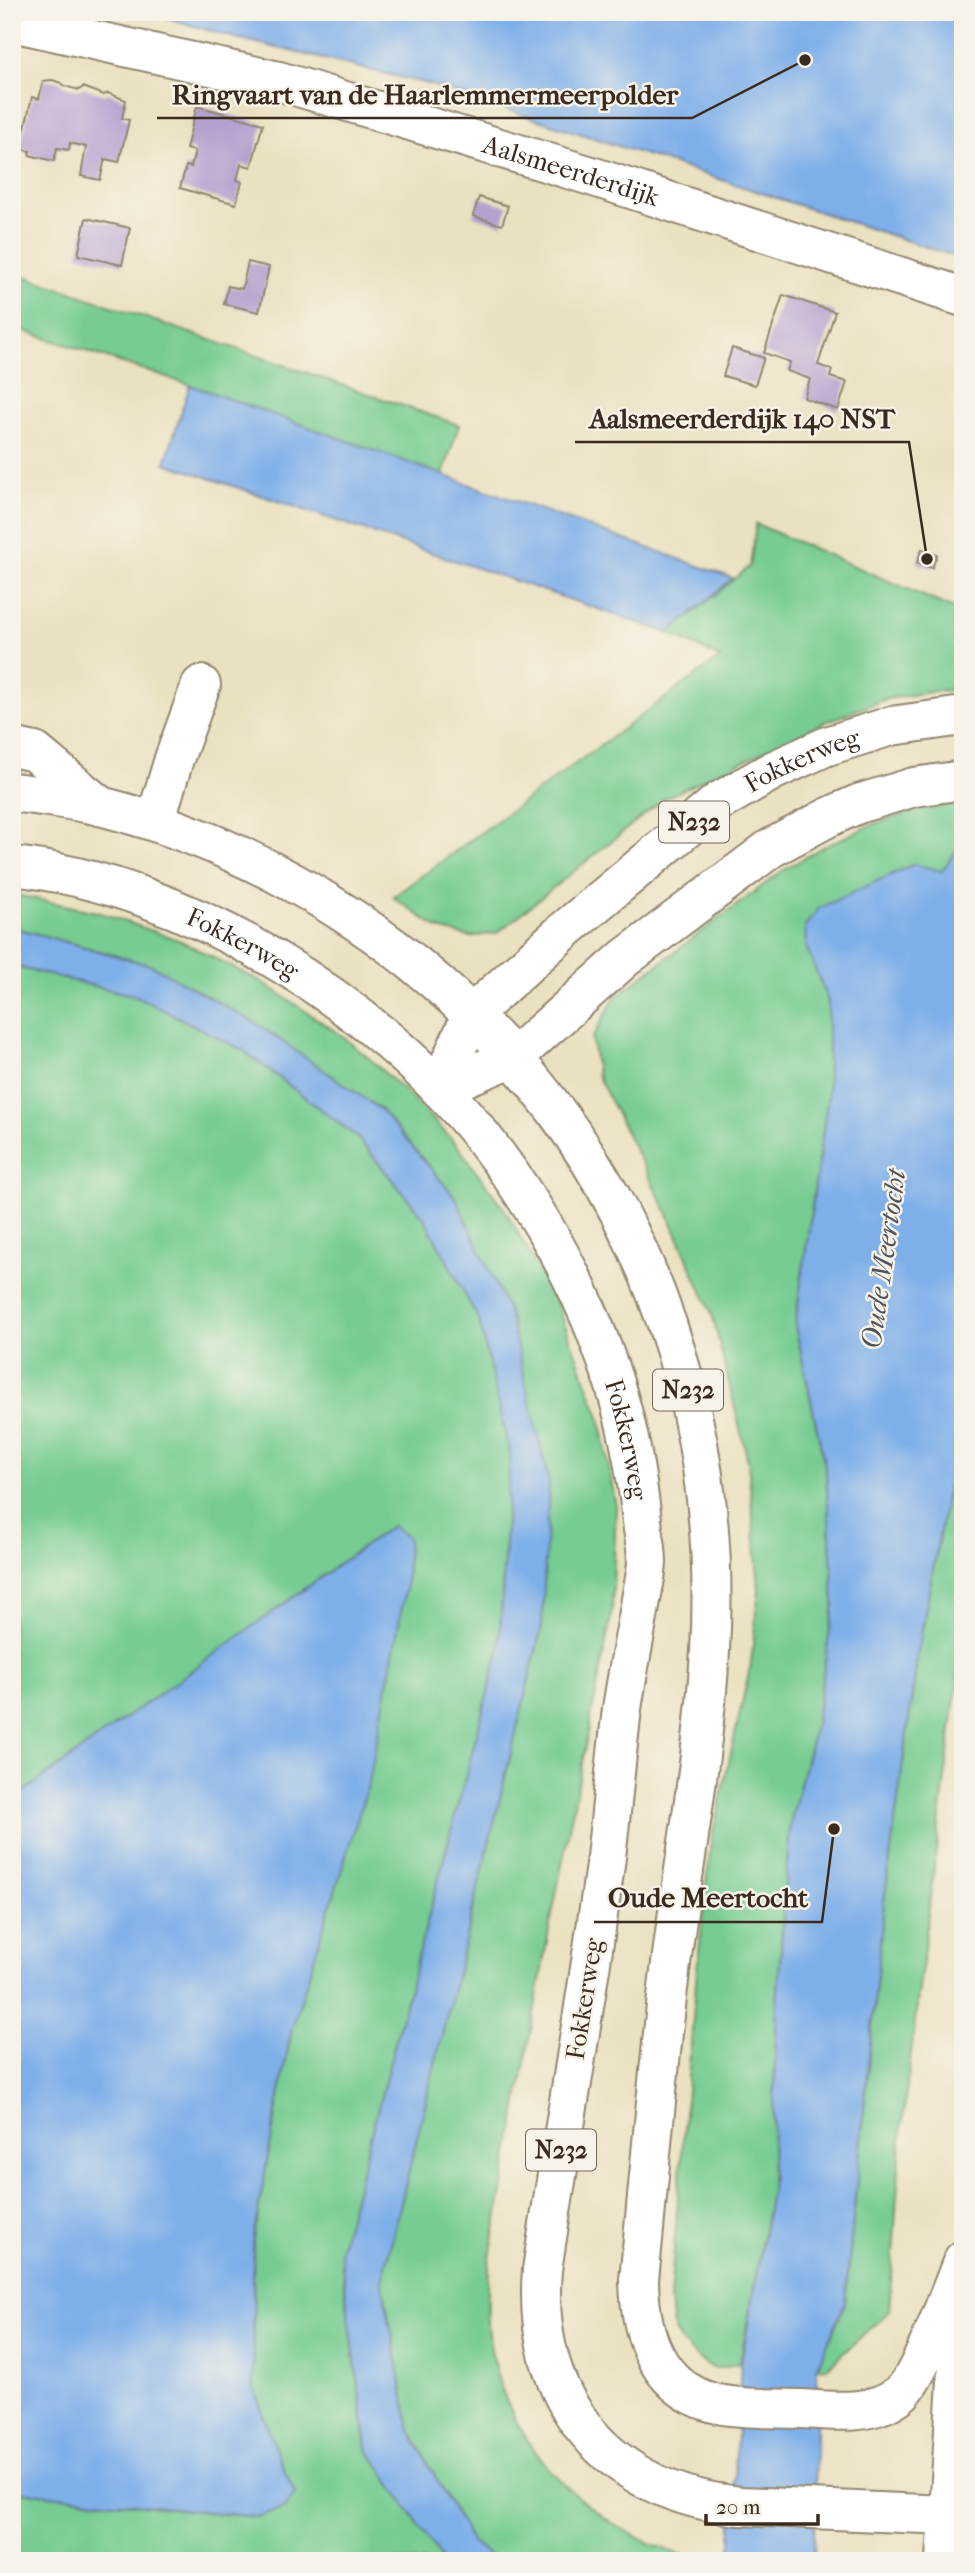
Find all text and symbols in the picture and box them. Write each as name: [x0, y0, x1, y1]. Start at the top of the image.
callout: Ringvaart van de Haarlemmermeerpolder: [157, 69, 692, 118]
text: Ringvaart van de Haarlemmermeerpolder: [172, 78, 679, 111]
street label: Aalsmeerderdijk: [478, 129, 664, 213]
callout: Aalsmeerderdijk 140 NST: [575, 393, 909, 442]
text: Aalsmeerderdijk 140 NST: [587, 402, 896, 436]
street label: Fokkerweg: [739, 722, 864, 800]
road number: N232: [659, 802, 729, 842]
street label: Fokkerweg: [182, 901, 305, 987]
water label: Oude Meertocht: [855, 1166, 913, 1351]
road number: N232: [653, 1370, 723, 1410]
street label: Fokkerweg: [598, 1375, 654, 1503]
callout: Oude Meertocht: [594, 1873, 822, 1922]
text: Oude Meertocht: [608, 1881, 809, 1914]
street label: Fokkerweg: [560, 1935, 610, 2062]
road number: N232: [526, 2130, 596, 2171]
scale bar: [706, 2482, 818, 2526]
text: 20 m: [716, 2495, 761, 2519]

